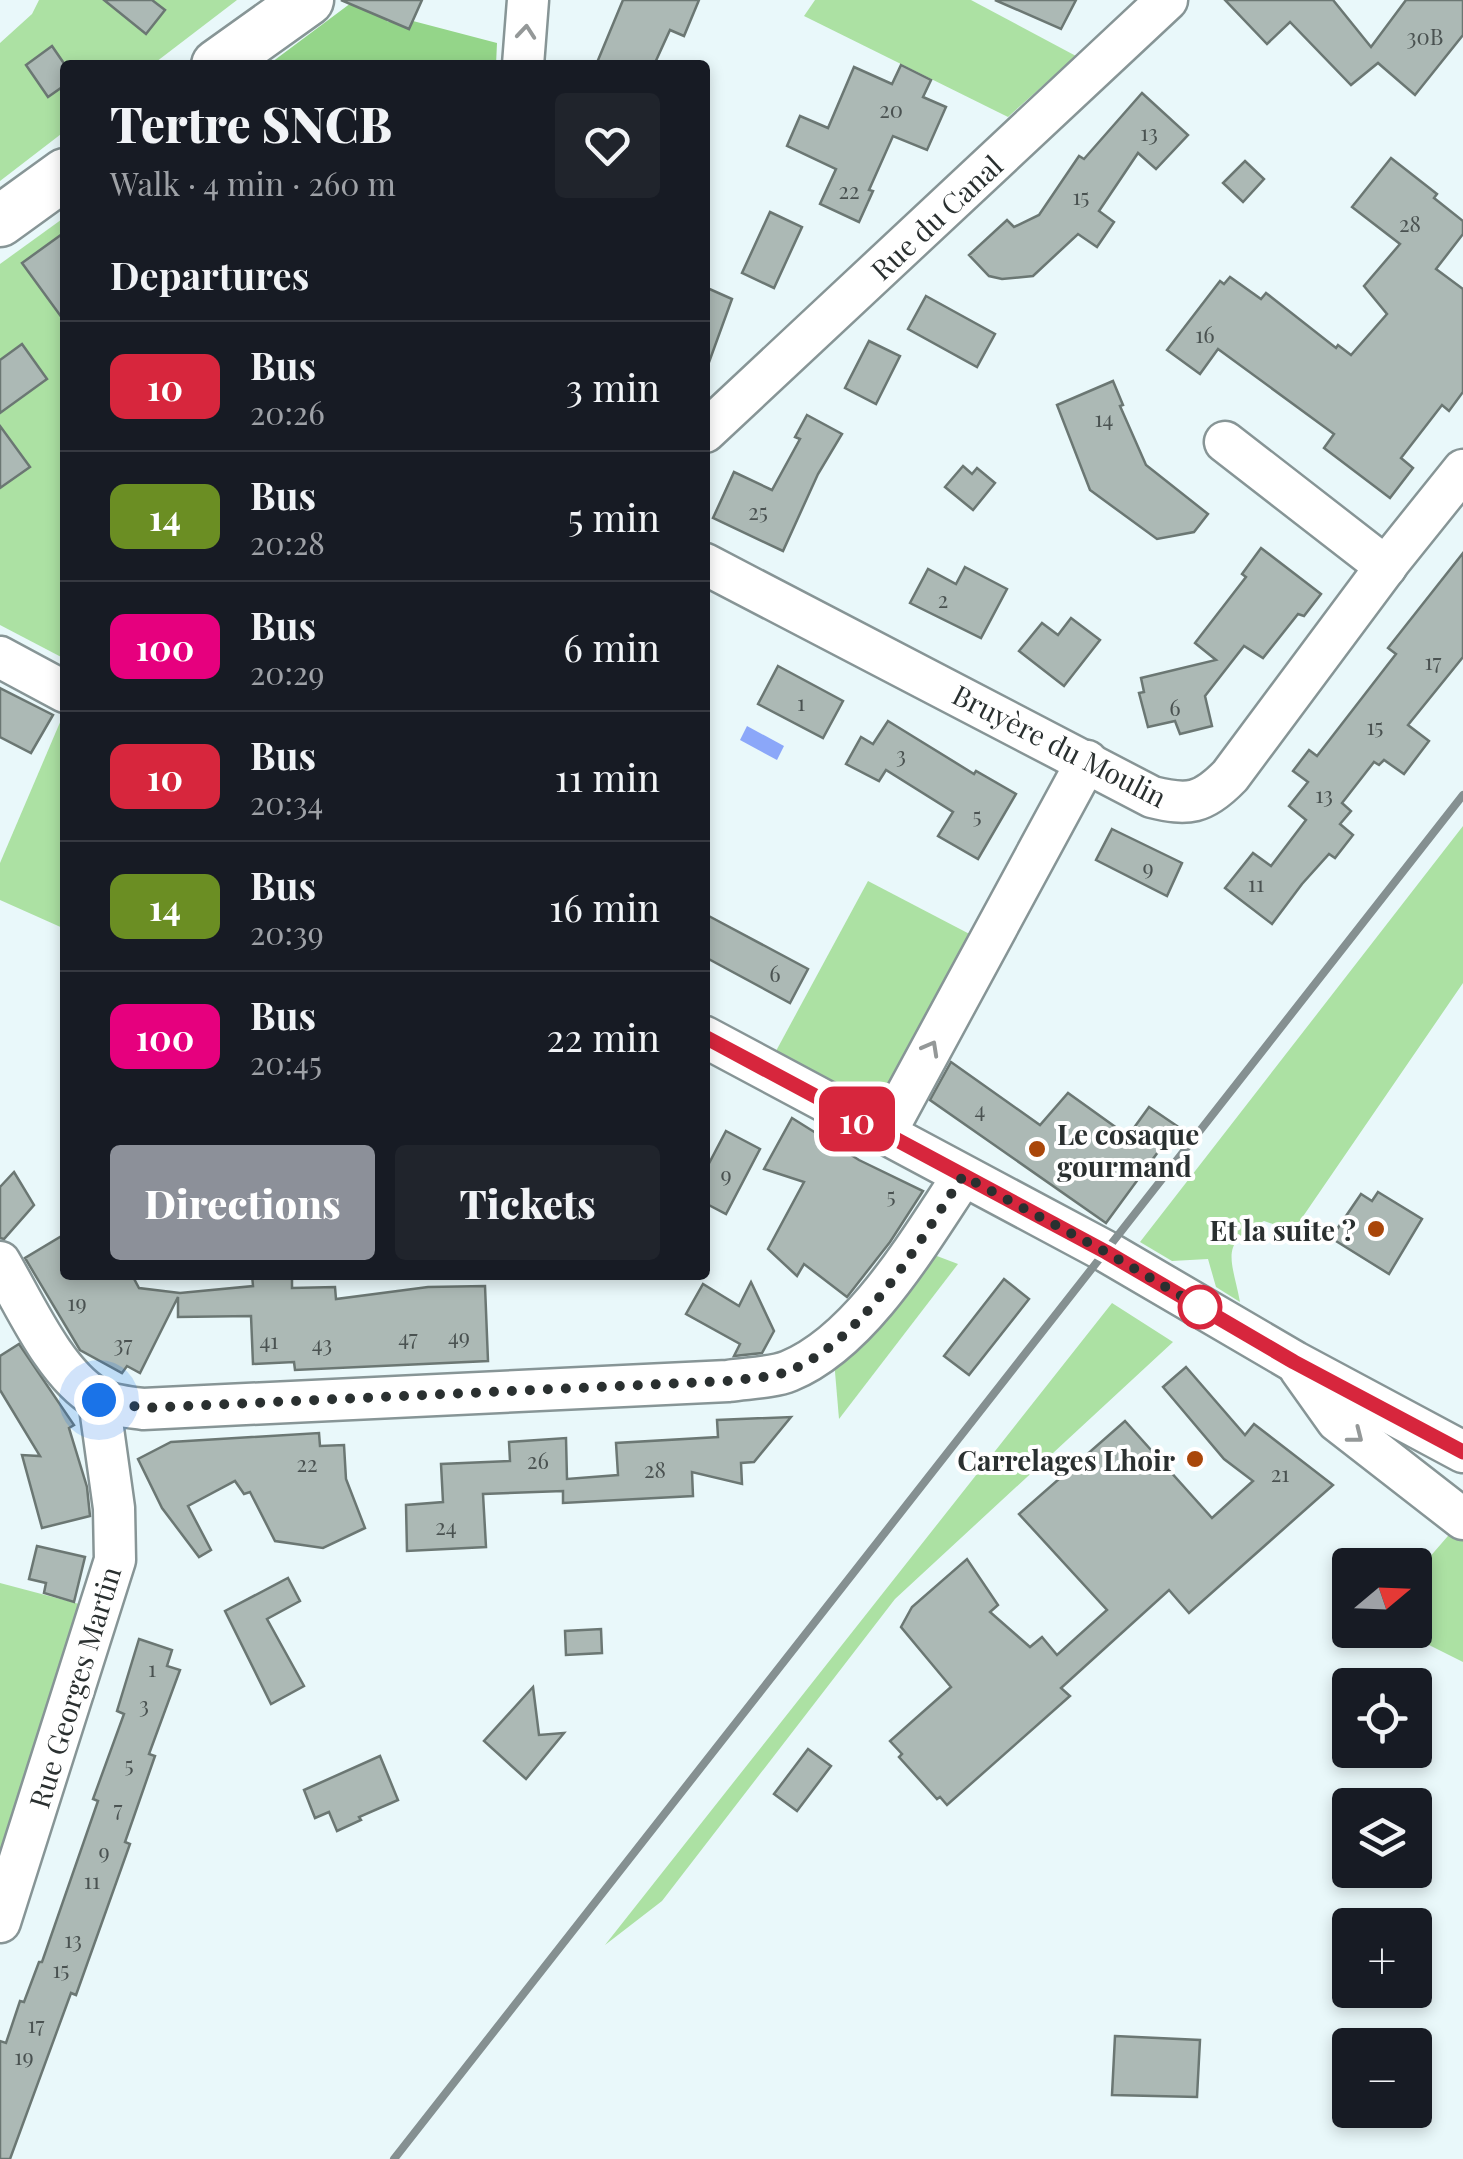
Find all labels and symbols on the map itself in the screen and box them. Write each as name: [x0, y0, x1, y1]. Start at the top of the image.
house number: 30B: [1407, 21, 1443, 51]
one-way arrow: [514, 24, 536, 40]
house number: 20: [879, 94, 903, 124]
house number: 13: [1140, 117, 1158, 147]
street label: Rue du Canal: [862, 147, 1010, 287]
house number: 22: [838, 175, 860, 205]
house number: 15: [1072, 181, 1090, 211]
house number: 28: [1399, 208, 1421, 238]
house number: 16: [1195, 319, 1215, 349]
house number: 14: [1094, 403, 1114, 433]
house number: 25: [748, 496, 768, 526]
house number: 2: [938, 584, 948, 614]
house number: 17: [1424, 646, 1442, 676]
street label: Bruyère du Moulin: [947, 675, 1173, 815]
house number: 1: [797, 687, 805, 717]
house number: 6: [1169, 692, 1181, 722]
house number: 15: [1366, 711, 1384, 741]
house number: 3: [896, 739, 906, 769]
house number: 13: [1315, 779, 1333, 809]
house number: 5: [972, 800, 982, 830]
house number: 9: [1142, 852, 1154, 882]
house number: 11: [1248, 868, 1264, 898]
house number: 6: [769, 958, 781, 988]
one-way arrow: [919, 1040, 939, 1058]
line badge: 10: [812, 1086, 902, 1152]
house number: 4: [975, 1094, 986, 1124]
place label: Le cosaque gourmand: [1057, 1115, 1199, 1184]
marker: Le cosaque gourmand: [1026, 1138, 1048, 1160]
house number: 9: [720, 1159, 732, 1189]
house number: 5: [886, 1180, 896, 1210]
place label: Et la suite ?: [1209, 1211, 1356, 1248]
marker: Et la suite ?: [1365, 1218, 1387, 1240]
unlabelled marker: [1179, 1286, 1221, 1328]
house number: 19: [67, 1287, 87, 1317]
house number: 49: [448, 1321, 470, 1351]
house number: 47: [398, 1322, 418, 1352]
house number: 41: [259, 1325, 279, 1355]
house number: 37: [114, 1328, 132, 1358]
house number: 43: [312, 1328, 332, 1358]
your location: [74, 1375, 124, 1425]
one-way arrow: [1345, 1424, 1363, 1442]
place label: Carrelages Lhoir: [957, 1441, 1175, 1478]
house number: 26: [527, 1445, 549, 1475]
house number: 22: [296, 1448, 318, 1478]
marker: Carrelages Lhoir: [1184, 1448, 1206, 1470]
house number: 28: [644, 1454, 666, 1484]
house number: 21: [1271, 1458, 1289, 1488]
house number: 24: [435, 1511, 457, 1541]
north arrow: [1332, 1548, 1432, 1648]
street label: Rue Georges Martin: [20, 1561, 128, 1812]
house number: 1: [148, 1653, 156, 1683]
house number: 3: [139, 1689, 149, 1719]
house number: 5: [124, 1749, 134, 1779]
house number: 7: [114, 1793, 123, 1823]
house number: 9: [98, 1836, 110, 1866]
house number: 11: [84, 1865, 100, 1895]
house number: 13: [64, 1924, 82, 1954]
house number: 15: [52, 1954, 70, 1984]
house number: 17: [27, 2009, 45, 2039]
house number: 19: [14, 2041, 34, 2071]

